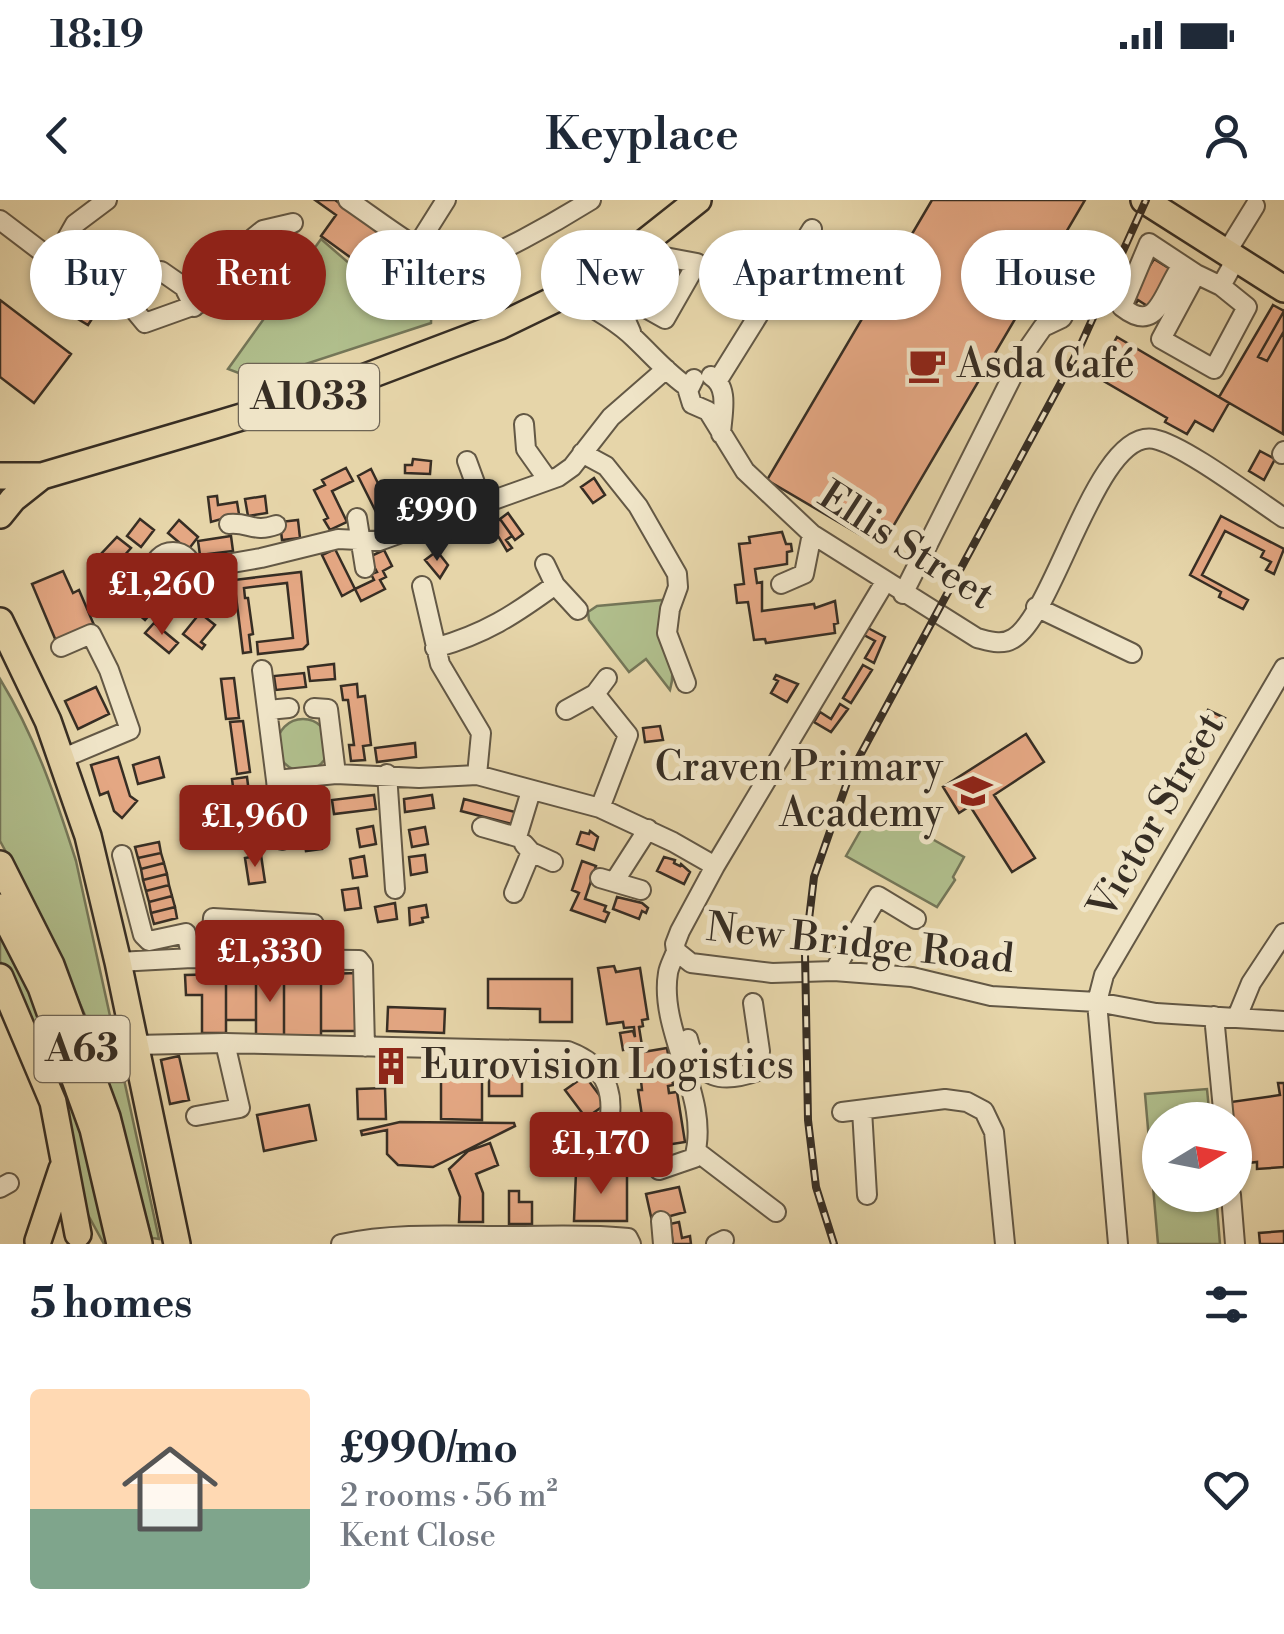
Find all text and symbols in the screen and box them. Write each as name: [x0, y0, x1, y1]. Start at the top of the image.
text: 18:19: [50, 12, 144, 59]
text: Keyplace: [545, 107, 739, 164]
icon: back: [30, 108, 85, 163]
icon: person: [1199, 108, 1254, 163]
chip: Buy: [30, 230, 162, 320]
chip: Rent: [182, 230, 326, 320]
chip: Filters: [346, 230, 521, 320]
chip: New: [541, 230, 679, 320]
chip: Apartment: [699, 230, 941, 320]
chip: House: [961, 230, 1131, 320]
place label: Asda Café: [956, 340, 1135, 390]
cafe icon: Asda Café: [906, 344, 948, 386]
road number: A1033: [239, 364, 379, 430]
street label: Ellis Street: [809, 471, 1003, 621]
pin: £990: [378, 479, 496, 564]
text: £990: [396, 491, 478, 531]
pin: £1,260: [81, 553, 243, 638]
text: £1,260: [109, 565, 215, 605]
street label: Victor Street: [1077, 704, 1236, 929]
place label: Craven Primary Academy: [655, 743, 944, 840]
school or university icon: Craven Primary Academy: [952, 770, 994, 812]
pin: £1,960: [174, 785, 336, 870]
text: £1,960: [201, 797, 309, 837]
street label: New Bridge Road: [704, 903, 1016, 986]
pin: £1,330: [189, 920, 351, 1005]
text: £1,330: [217, 932, 323, 972]
road number: A63: [34, 1016, 130, 1082]
place label: Eurovision Logistics: [421, 1041, 794, 1092]
building icon: Eurovision Logistics: [370, 1045, 412, 1087]
north arrow: [1142, 1102, 1252, 1212]
map controls: [1142, 1102, 1252, 1212]
pin: £1,170: [520, 1112, 682, 1197]
text: £1,170: [552, 1124, 650, 1164]
icon: filters: [1199, 1277, 1254, 1332]
text: 5 homes: [30, 1278, 192, 1331]
text: £990/mo: [340, 1423, 518, 1476]
icon: home: [110, 1429, 230, 1549]
icon: heart: [1199, 1462, 1254, 1517]
text: 2 rooms · 56 m²: [340, 1476, 558, 1516]
text: Kent Close: [340, 1516, 496, 1556]

